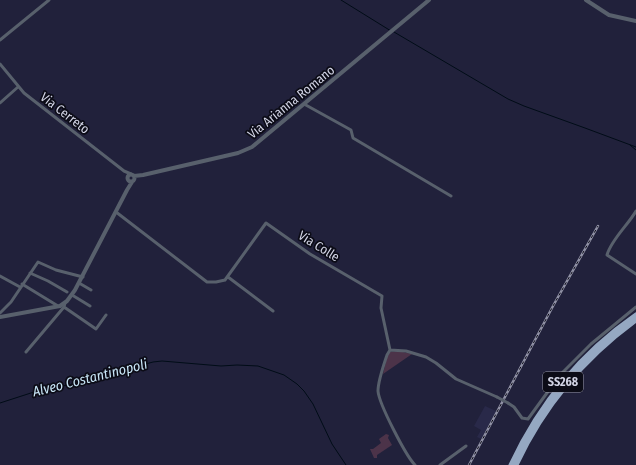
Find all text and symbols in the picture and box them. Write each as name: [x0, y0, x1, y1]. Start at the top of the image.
street label: Via Arianna Romano: [245, 62, 338, 142]
street label: Via Cerreto: [37, 89, 93, 137]
street label: Via Colle: [296, 228, 342, 264]
water label: Alveo Costantinopoli: [30, 355, 150, 401]
road number: SS268: [543, 372, 583, 392]

